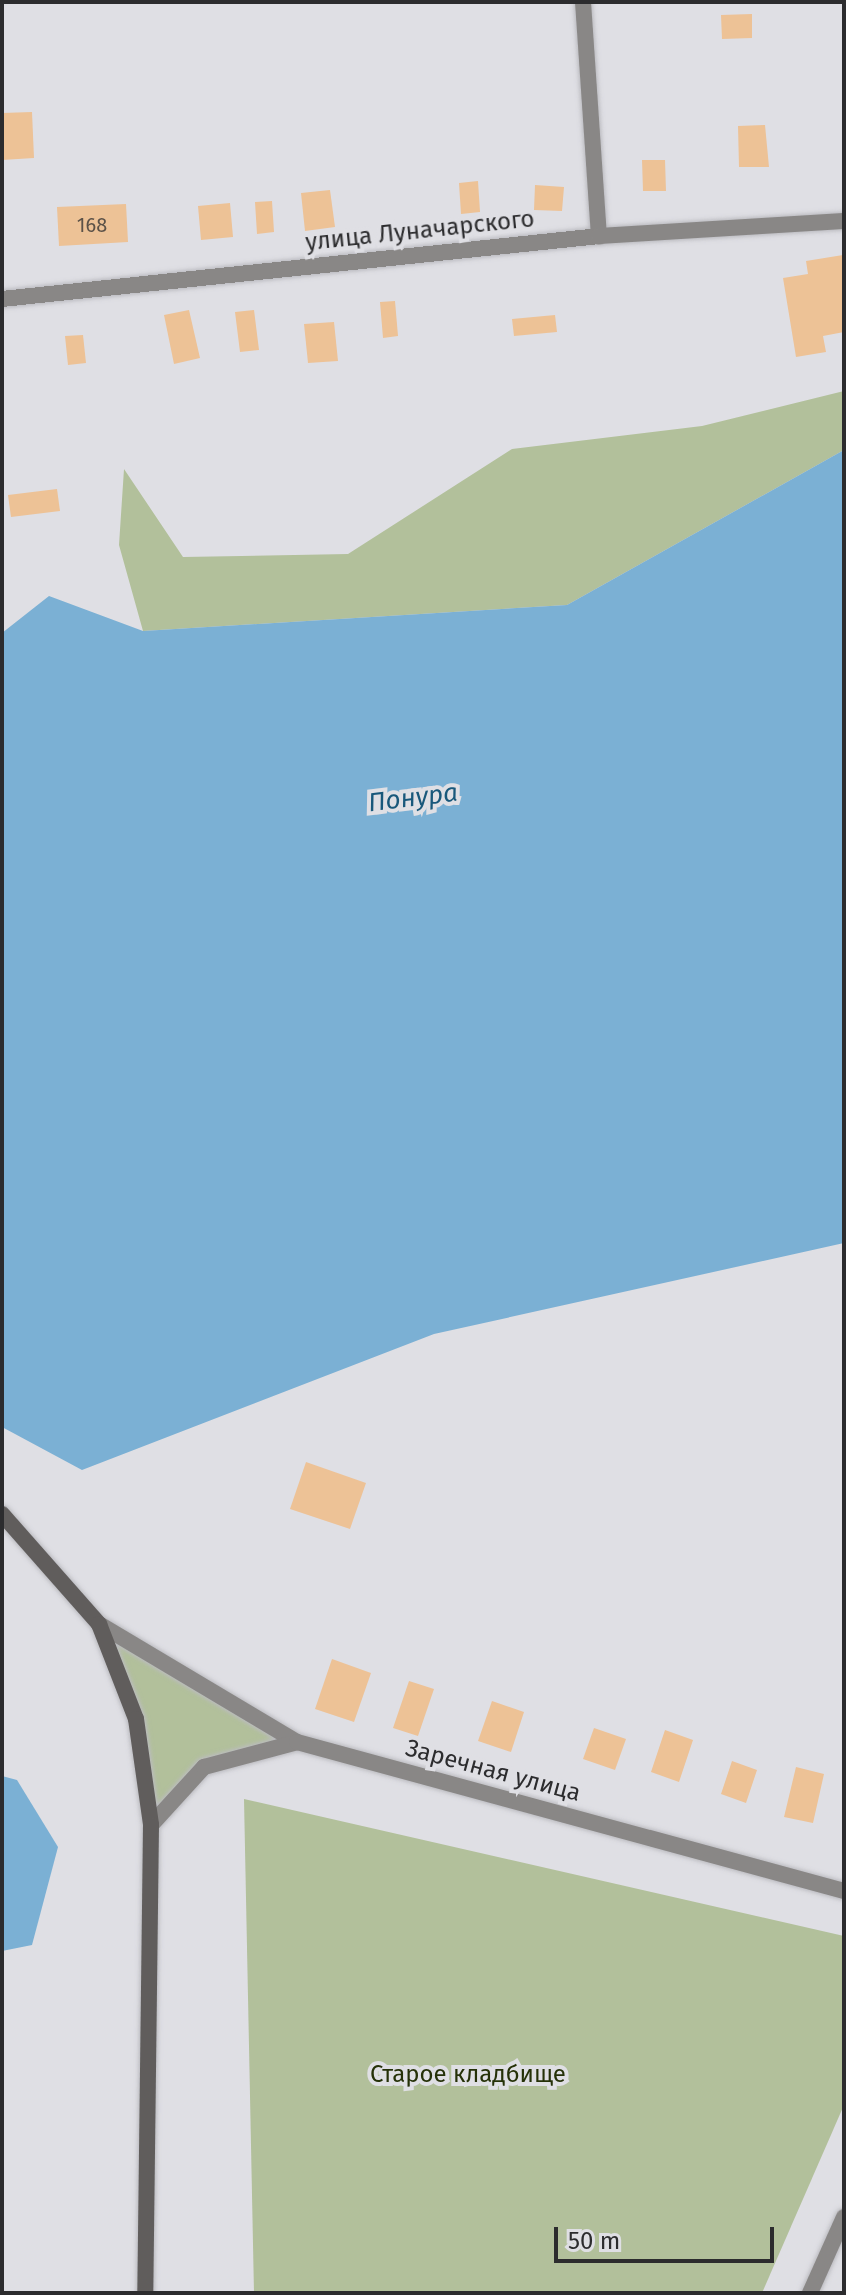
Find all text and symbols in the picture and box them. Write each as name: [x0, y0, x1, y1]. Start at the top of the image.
street label: улица Луначарского: [304, 205, 536, 257]
house number: 168: [77, 213, 107, 237]
water label: Понура: [366, 777, 460, 819]
street label: Заречная улица: [402, 1734, 584, 1808]
park label: Старое кладбище: [370, 2061, 566, 2089]
scale bar: [558, 2211, 778, 2261]
text: 50 m: [568, 2227, 620, 2255]

